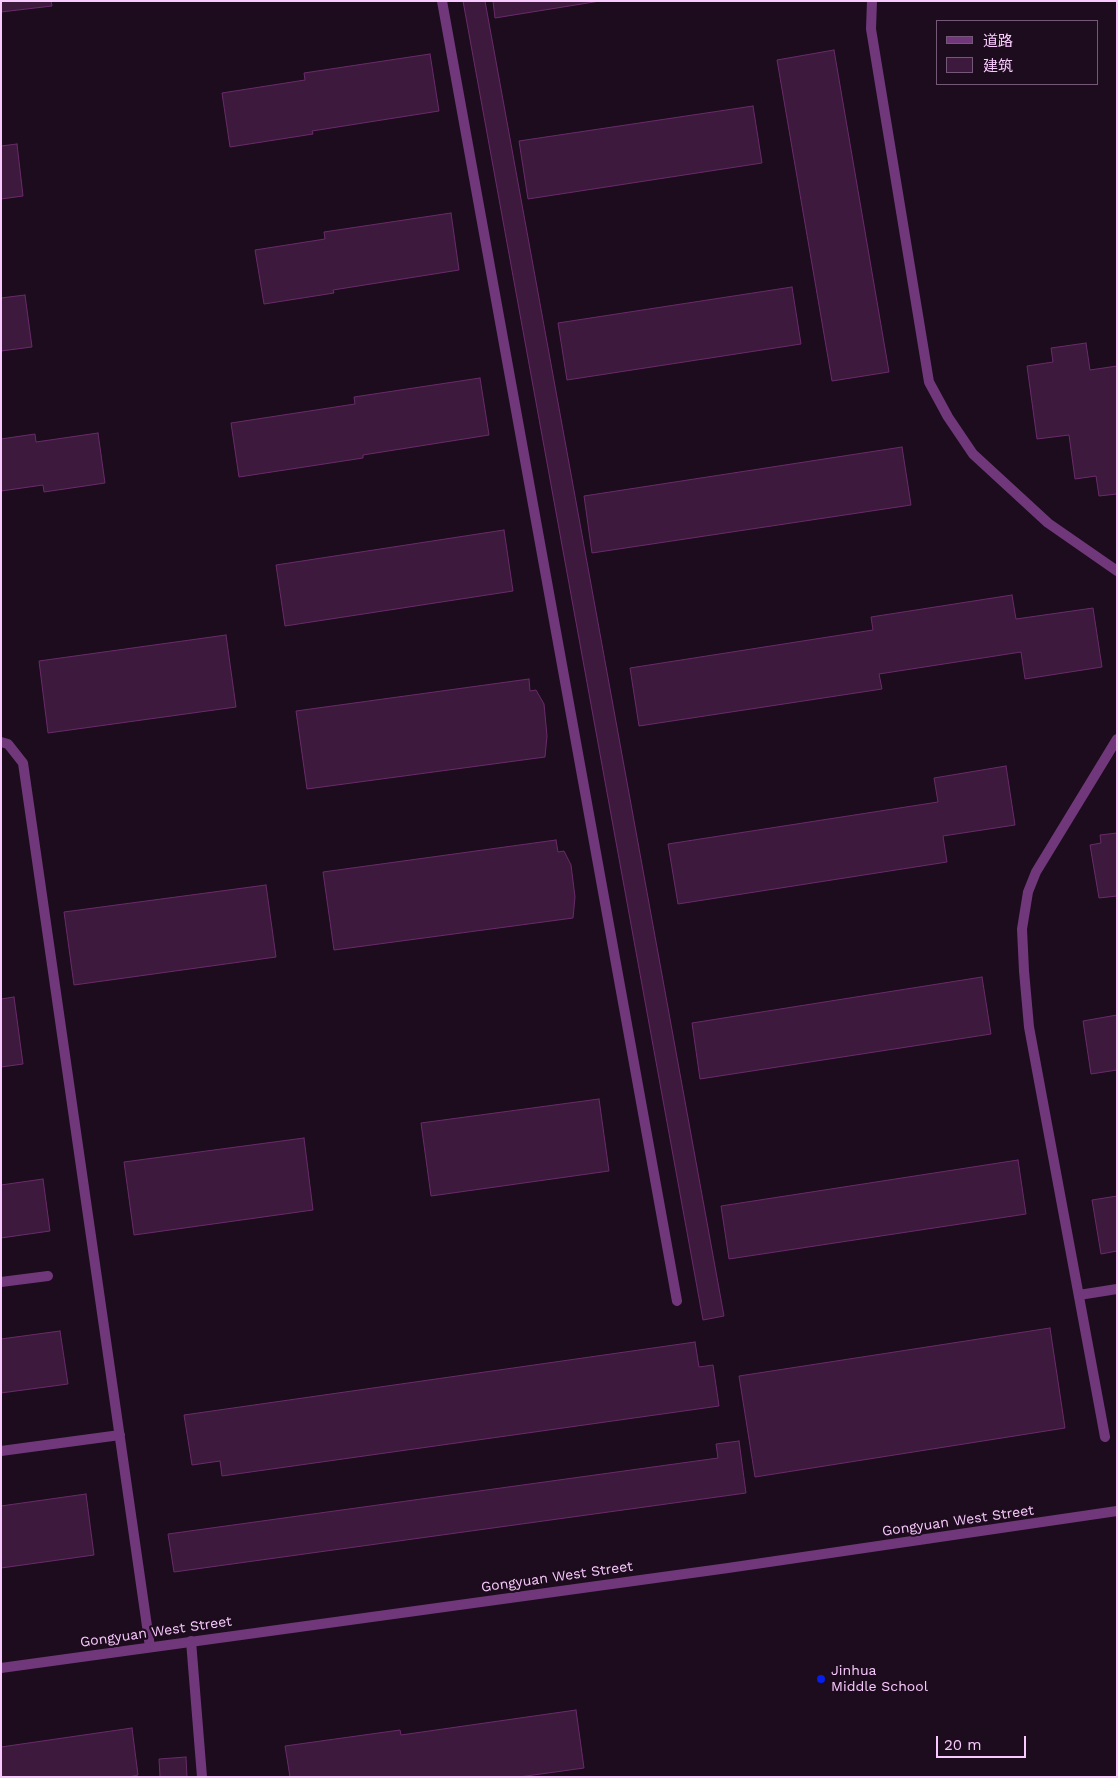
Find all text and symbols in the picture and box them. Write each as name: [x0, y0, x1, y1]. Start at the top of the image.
legend: [936, 20, 1098, 85]
text: 道路: [983, 32, 1013, 50]
text: 建筑: [983, 57, 1013, 75]
street label: Gongyuan West Street: [881, 1502, 1035, 1540]
street label: Gongyuan West Street: [480, 1558, 634, 1596]
street label: Gongyuan West Street: [79, 1613, 233, 1651]
place label: Jinhua Middle School: [831, 1663, 928, 1695]
marker: Jinhua Middle School: [815, 1673, 827, 1685]
scale bar: [938, 1726, 1028, 1758]
text: 20 m: [944, 1736, 982, 1754]

